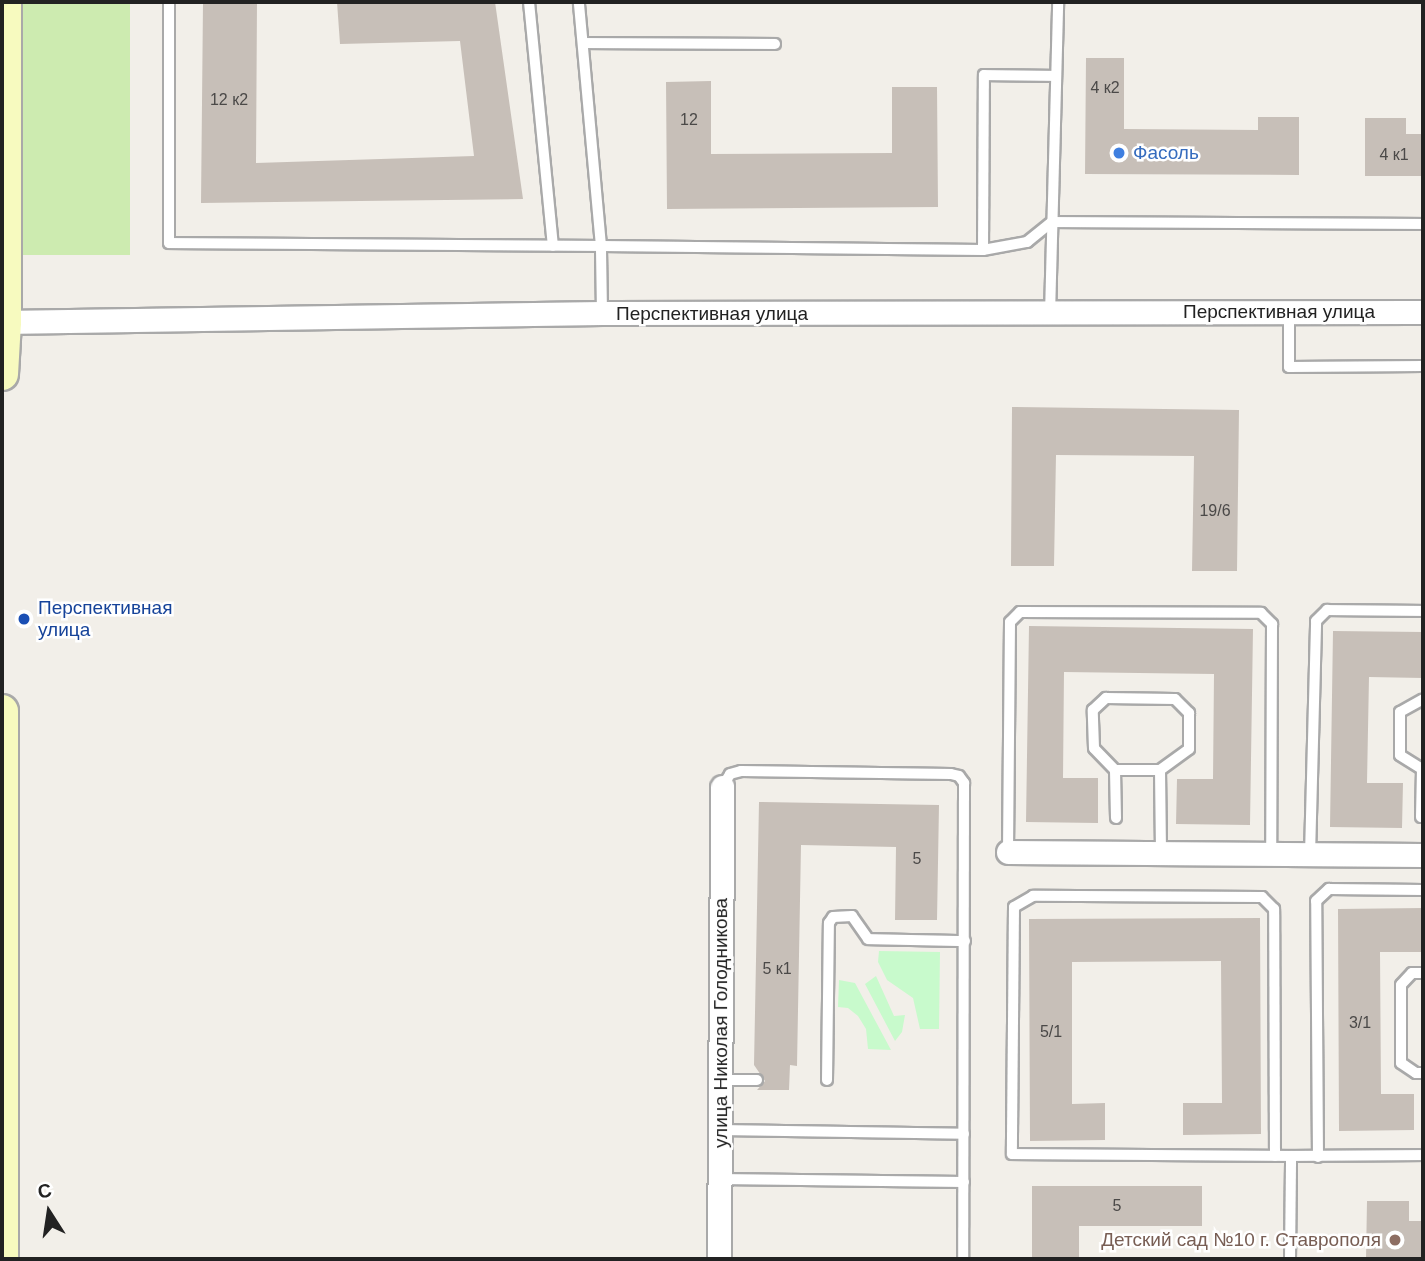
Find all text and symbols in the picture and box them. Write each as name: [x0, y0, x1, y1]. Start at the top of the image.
house number: 4 к2: [1090, 78, 1120, 98]
house number: 12 к2: [210, 90, 248, 110]
house number: 12: [680, 110, 698, 130]
place label: Фасоль: [1133, 142, 1199, 164]
marker: Фасоль: [1111, 145, 1127, 161]
house number: 4 к1: [1379, 145, 1409, 165]
street label: Перспективная улица: [1183, 301, 1375, 323]
street label: Перспективная улица: [616, 303, 808, 325]
house number: 19/6: [1199, 501, 1231, 521]
place label: Перспективная улица: [38, 597, 172, 641]
marker: Перспективная улица: [16, 611, 32, 627]
house number: 5: [913, 849, 921, 869]
street label: улица Николая Голодникова: [710, 898, 732, 1148]
house number: 5 к1: [762, 959, 792, 979]
house number: 3/1: [1349, 1013, 1371, 1033]
house number: 5/1: [1040, 1022, 1062, 1042]
north arrow: [14, 1177, 84, 1247]
text: С: [36, 1179, 53, 1203]
house number: 5: [1113, 1196, 1121, 1216]
place label: Детский сад №10 г. Ставрополя: [1101, 1229, 1381, 1251]
marker: Детский сад №10 г. Ставрополя: [1387, 1232, 1403, 1248]

